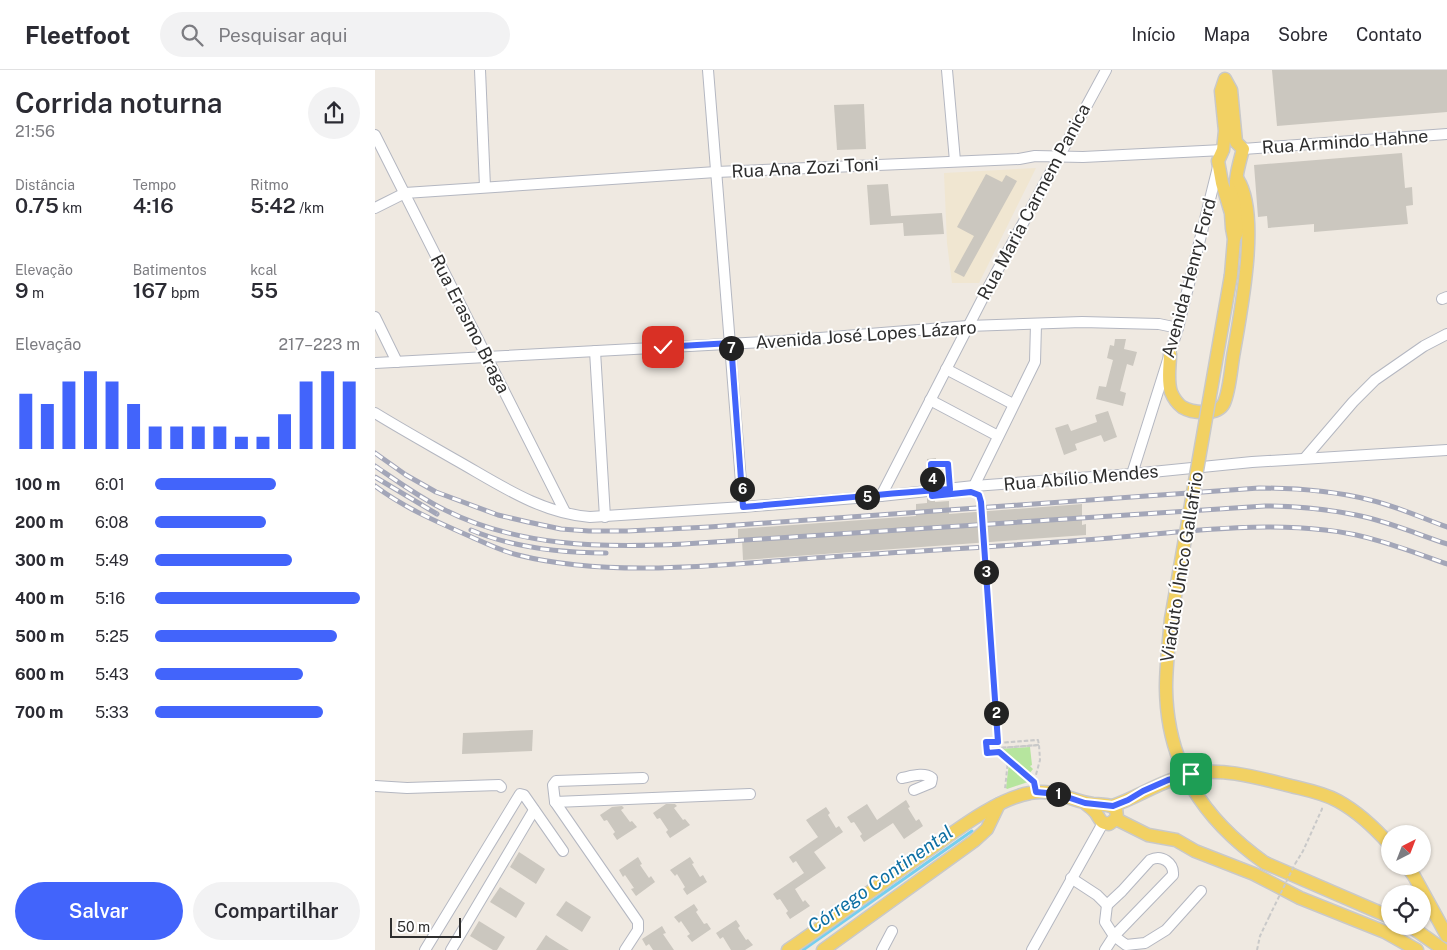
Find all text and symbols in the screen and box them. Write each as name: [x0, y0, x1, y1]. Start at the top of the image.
search box: [160, 12, 510, 57]
text: Fleetfoot: [25, 21, 130, 49]
icon: search: [178, 21, 206, 49]
text: Pesquisar aqui: [218, 24, 347, 46]
text: Início: [1131, 24, 1176, 45]
text: Mapa: [1204, 24, 1250, 45]
text: Sobre: [1278, 24, 1328, 45]
text: Contato: [1356, 24, 1422, 45]
text: Corrida noturna: [15, 86, 222, 119]
button: share: [308, 87, 360, 139]
street label: Rua Maria Carmem Panica: [973, 100, 1094, 303]
text: 21:56: [15, 122, 55, 141]
street label: Rua Armindo Hahne: [1261, 125, 1429, 158]
street label: Rua Ana Zozi Toni: [731, 153, 879, 182]
text: Distância: [15, 177, 75, 193]
text: Tempo: [133, 177, 176, 193]
text: Ritmo: [250, 177, 289, 193]
text: 0.75: [15, 193, 59, 218]
text: 4:16: [133, 193, 174, 218]
text: 5:42: [250, 193, 296, 218]
street label: Avenida Henry Ford: [1157, 196, 1220, 360]
text: km: [59, 200, 82, 216]
text: /km: [296, 200, 324, 216]
street label: Rua Erasmo Braga: [426, 251, 515, 397]
text: Elevação: [15, 262, 73, 278]
text: Batimentos: [133, 262, 207, 278]
text: kcal: [250, 262, 277, 278]
text: 9: [15, 278, 29, 303]
text: 167: [133, 278, 168, 303]
text: 55: [250, 278, 278, 303]
text: m: [29, 285, 44, 301]
text: bpm: [168, 285, 200, 301]
street label: Avenida José Lopes Lázaro: [755, 316, 977, 353]
pin: [642, 326, 684, 368]
icon: check: [649, 333, 677, 361]
text: Elevação: [15, 335, 81, 354]
text: 217–223 m: [279, 335, 360, 354]
pin: 7: [719, 336, 743, 360]
text: 7: [727, 340, 736, 356]
street label: Rua Abílio Mendes: [1003, 460, 1159, 495]
pin: 4: [919, 466, 945, 492]
street label: Viaduto Único Gallafrio: [1155, 470, 1207, 664]
text: 4: [928, 471, 937, 487]
text: 100 m: [15, 475, 60, 494]
text: 6:01: [95, 475, 125, 494]
pin: 6: [729, 476, 755, 502]
text: 6: [738, 481, 747, 497]
pin: 5: [855, 484, 879, 510]
text: 5: [863, 489, 872, 505]
text: 200 m: [15, 513, 64, 532]
text: 6:08: [95, 513, 129, 532]
text: 300 m: [15, 551, 64, 570]
text: 5:49: [95, 551, 129, 570]
pin: 3: [973, 560, 999, 584]
text: 3: [982, 564, 991, 580]
text: 400 m: [15, 589, 64, 608]
text: 5:16: [95, 589, 125, 608]
text: 500 m: [15, 627, 64, 646]
text: 5:25: [95, 627, 129, 646]
text: 600 m: [15, 665, 64, 684]
text: 5:43: [95, 665, 129, 684]
pin: 2: [983, 700, 1009, 726]
text: 700 m: [15, 703, 63, 722]
text: 5:33: [95, 703, 129, 722]
text: 2: [992, 705, 1001, 721]
pin: [1170, 753, 1212, 795]
icon: arrive: [1177, 760, 1205, 788]
pin: 1: [1045, 782, 1071, 806]
text: 1: [1056, 786, 1062, 802]
water label: Córrego Continental: [803, 821, 957, 937]
north arrow: [1381, 825, 1431, 875]
map controls: [1381, 825, 1431, 935]
button: Salvar: [15, 882, 183, 940]
button: Compartilhar: [193, 882, 360, 940]
button: locate: [1381, 885, 1431, 935]
scale bar: [390, 915, 461, 938]
text: 50 m: [397, 919, 430, 935]

